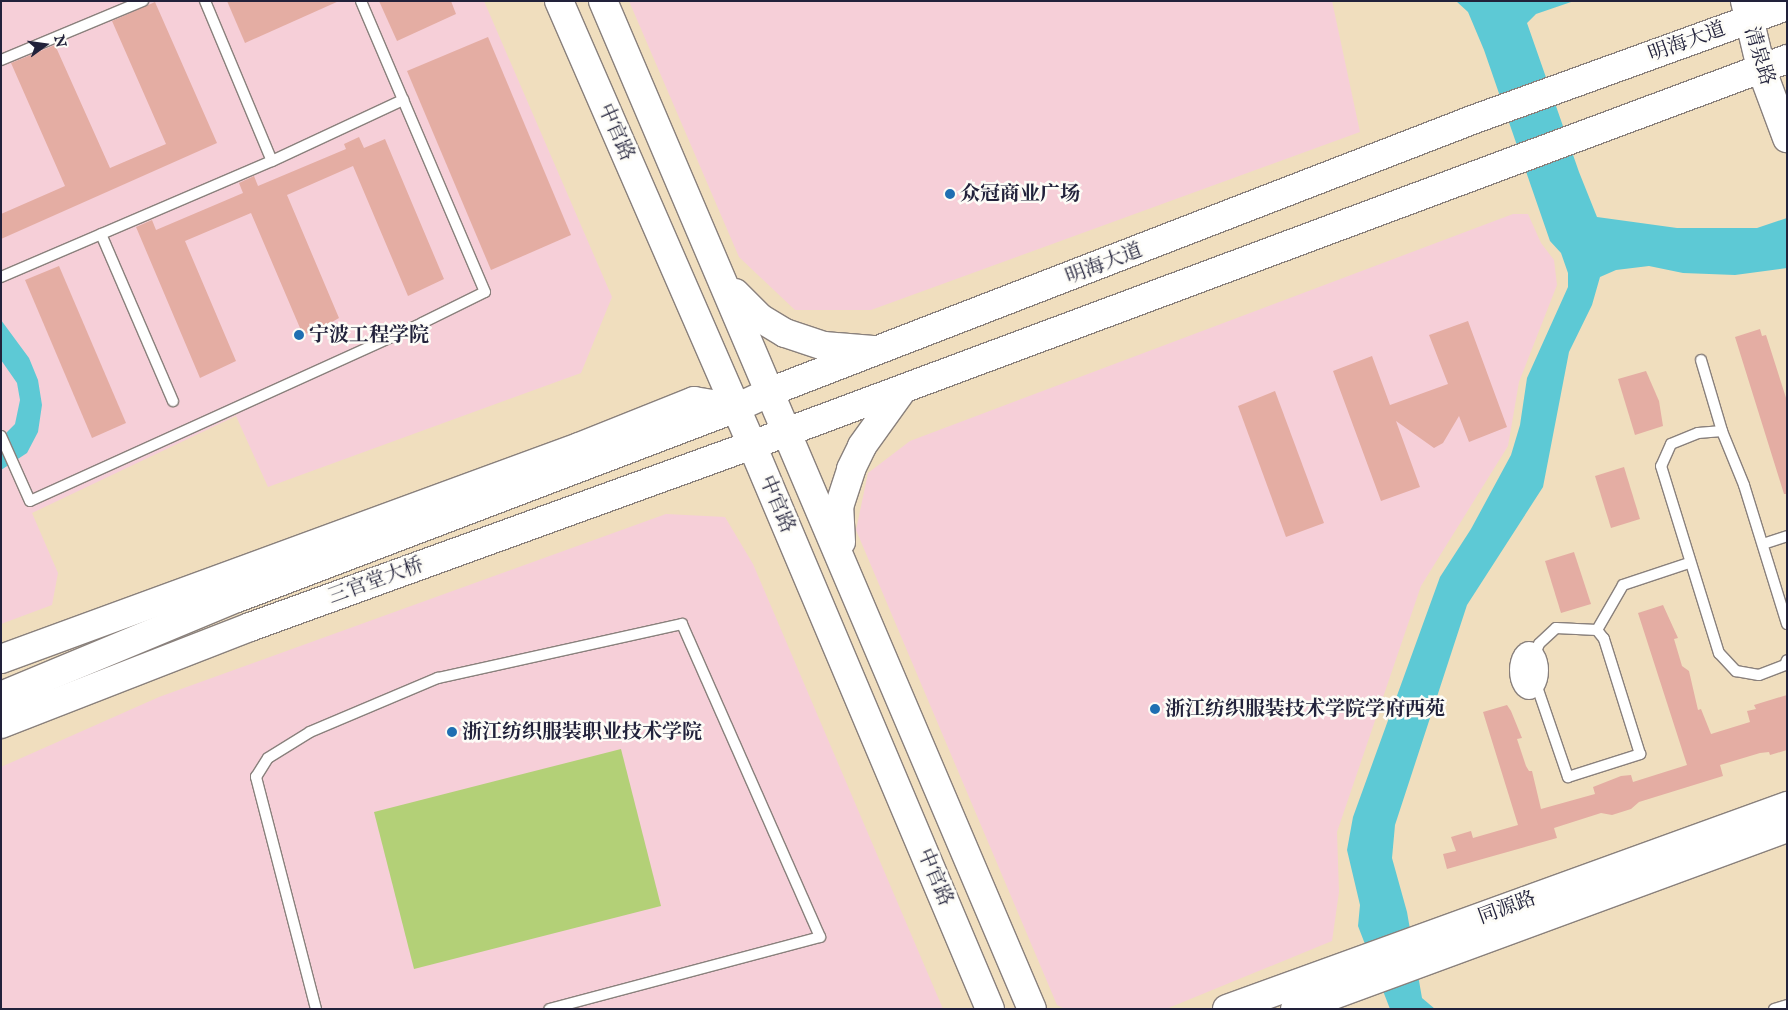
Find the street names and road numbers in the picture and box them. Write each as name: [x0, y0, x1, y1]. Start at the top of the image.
street label: 明海大道: [1645, 17, 1729, 67]
street label: 清泉路: [1739, 24, 1779, 88]
street label: 中官路: [593, 100, 639, 164]
street label: 明海大道: [1062, 238, 1146, 290]
street label: 中官路: [754, 472, 800, 536]
street label: 三官堂大桥: [325, 553, 427, 609]
street label: 中官路: [912, 845, 958, 909]
street label: 同源路: [1475, 886, 1539, 930]

